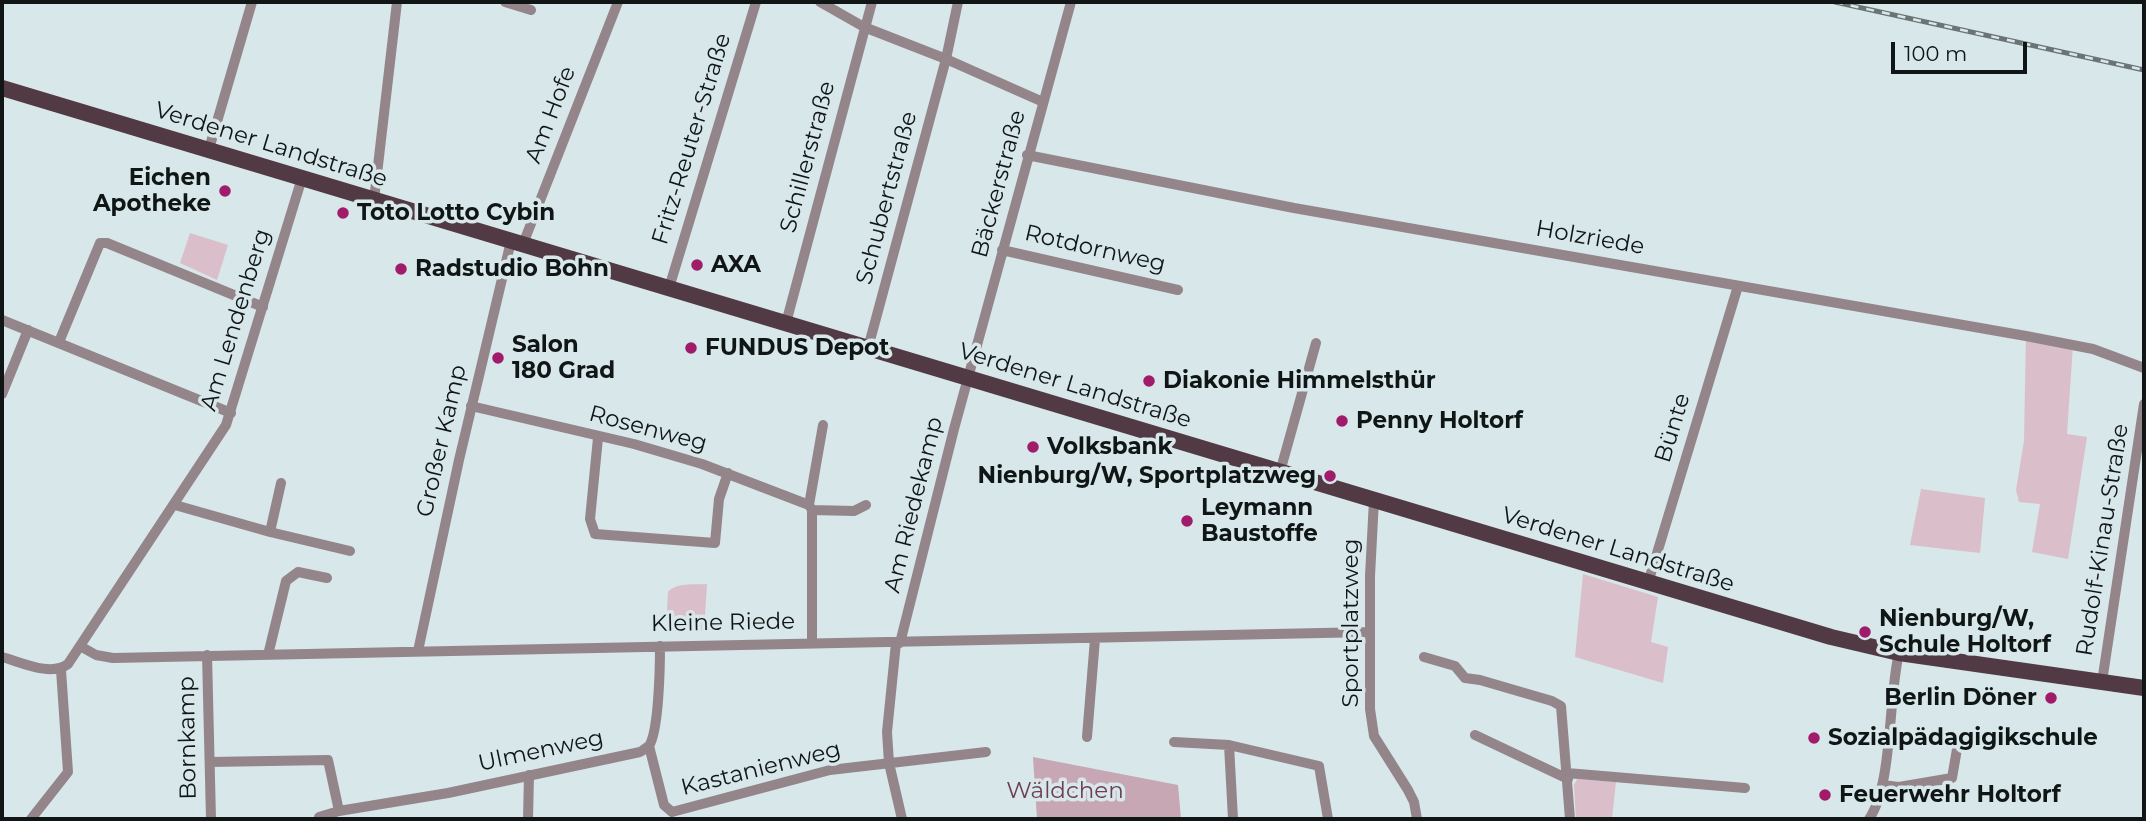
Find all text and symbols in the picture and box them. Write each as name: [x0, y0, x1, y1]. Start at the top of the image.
scale bar: [1894, 28, 2030, 72]
street label: Fritz-Reuter-Straße: [647, 30, 737, 248]
text: 100 m: [1904, 41, 1967, 66]
street label: Am Hofe: [520, 63, 582, 167]
street label: Schillerstraße: [775, 78, 841, 236]
street label: Verdener Landstraße: [151, 96, 391, 194]
street label: Bäckerstraße: [966, 107, 1032, 261]
street label: Schubertstraße: [851, 108, 923, 288]
place label: Eichen Apotheke: [93, 164, 211, 218]
marker: Eichen Apotheke: [217, 183, 233, 199]
place label: Toto Lotto Cybin: [357, 199, 555, 227]
marker: Toto Lotto Cybin: [335, 205, 351, 221]
street label: Holzriede: [1534, 215, 1646, 261]
street label: Rotdornweg: [1022, 219, 1168, 279]
street label: Am Lendenberg: [195, 226, 277, 414]
place label: AXA: [711, 251, 761, 279]
place label: Radstudio Bohn: [415, 255, 609, 283]
marker: AXA: [689, 257, 705, 273]
marker: Radstudio Bohn: [393, 261, 409, 277]
place label: Salon 180 Grad: [512, 331, 615, 385]
place label: FUNDUS Depot: [705, 334, 889, 362]
street label: Verdener Landstraße: [955, 337, 1195, 435]
marker: FUNDUS Depot: [683, 340, 699, 356]
marker: Salon 180 Grad: [490, 350, 506, 366]
street label: Großer Kamp: [411, 362, 473, 520]
place label: Diakonie Himmelsthür: [1163, 367, 1436, 395]
marker: Diakonie Himmelsthür: [1141, 373, 1157, 389]
street label: Bünte: [1649, 390, 1697, 466]
street label: Rosenweg: [586, 400, 710, 458]
place label: Penny Holtorf: [1356, 407, 1523, 435]
marker: Penny Holtorf: [1334, 413, 1350, 429]
street label: Am Riedekamp: [879, 414, 949, 596]
street label: Rudolf-Kinau-Straße: [2071, 422, 2135, 658]
place label: Volksbank: [1047, 433, 1173, 461]
marker: Volksbank: [1025, 439, 1041, 455]
place label: Nienburg/W, Sportplatzweg: [978, 462, 1316, 490]
marker: Nienburg/W, Sportplatzweg: [1322, 468, 1338, 484]
place label: Leymann Baustoffe: [1201, 494, 1318, 548]
street label: Verdener Landstraße: [1498, 501, 1738, 599]
marker: Leymann Baustoffe: [1179, 513, 1195, 529]
street label: Sportplatzweg: [1337, 539, 1365, 707]
place label: Nienburg/W, Schule Holtorf: [1879, 605, 2051, 659]
street label: Kleine Riede: [651, 608, 795, 638]
marker: Nienburg/W, Schule Holtorf: [1857, 624, 1873, 640]
street label: Bornkamp: [173, 676, 203, 800]
place label: Berlin Döner: [1884, 684, 2037, 712]
marker: Berlin Döner: [2043, 690, 2059, 706]
street label: Ulmenweg: [476, 724, 606, 778]
place label: Sozialpädagigikschule: [1828, 724, 2098, 752]
marker: Sozialpädagigikschule: [1806, 730, 1822, 746]
street label: Kastanienweg: [678, 736, 844, 802]
park label: Wäldchen: [1006, 777, 1124, 805]
place label: Feuerwehr Holtorf: [1839, 781, 2061, 809]
marker: Feuerwehr Holtorf: [1817, 787, 1833, 803]

